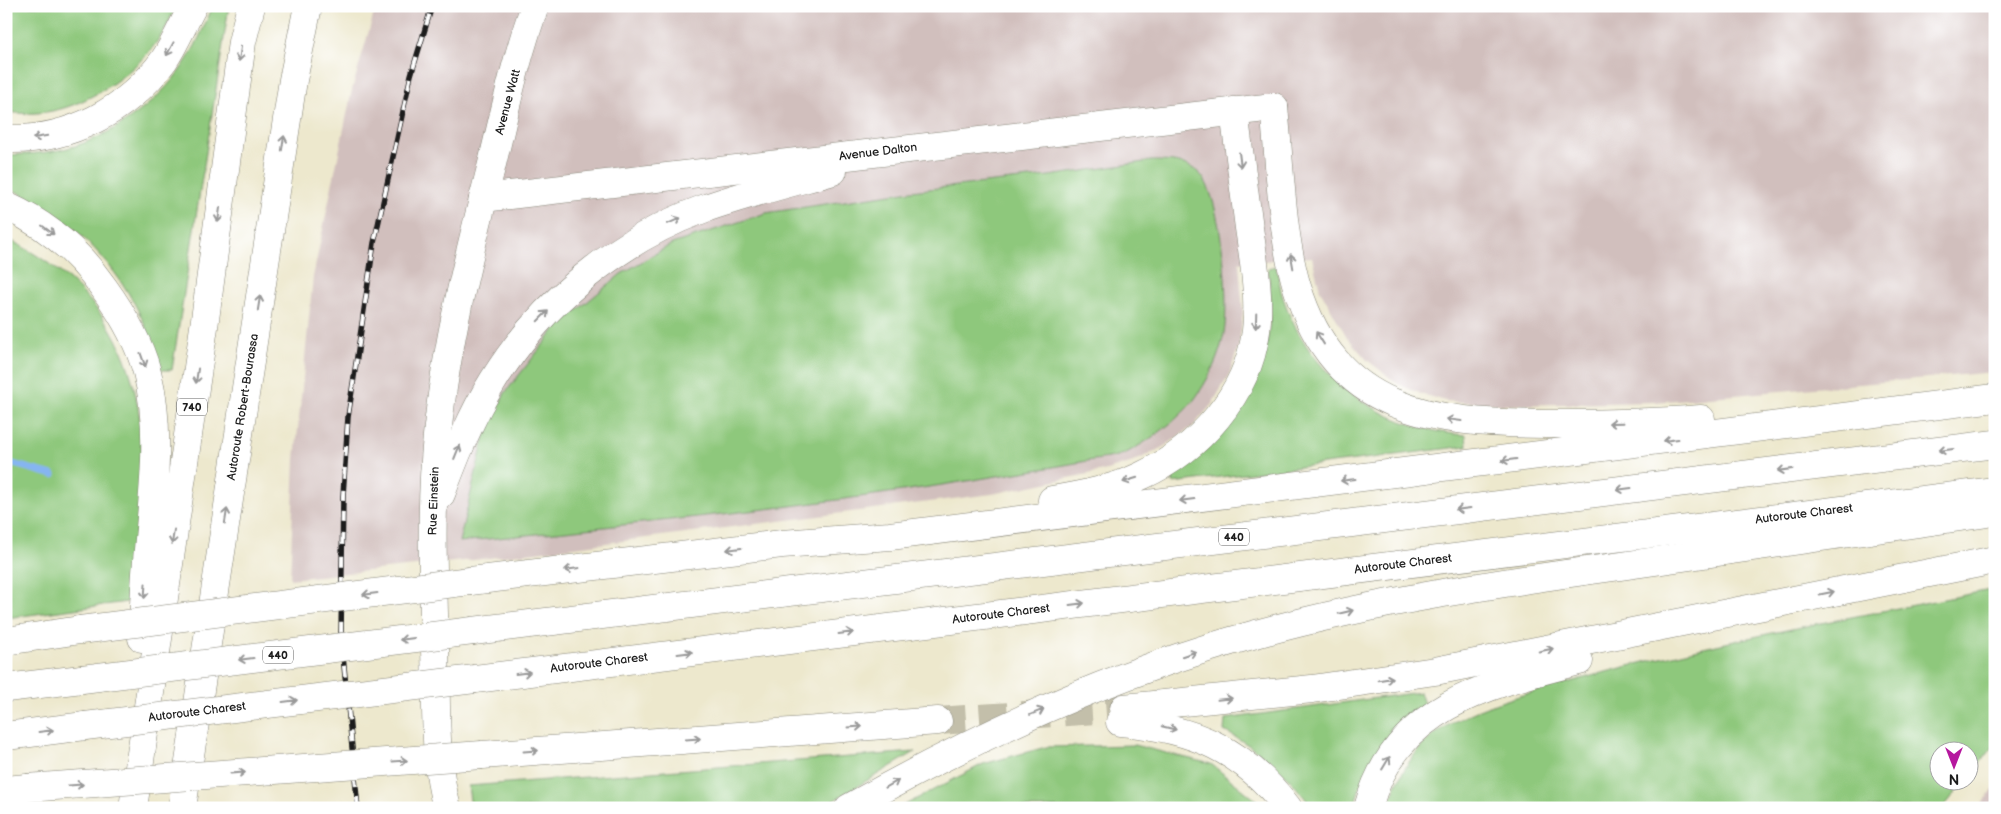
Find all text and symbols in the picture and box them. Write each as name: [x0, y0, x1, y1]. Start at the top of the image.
one-way arrow: [165, 42, 175, 57]
one-way arrow: [235, 46, 245, 62]
street label: Avenue Watt: [492, 67, 524, 137]
one-way arrow: [32, 133, 48, 143]
one-way arrow: [278, 135, 288, 151]
street label: Avenue Dalton: [838, 140, 918, 164]
one-way arrow: [1236, 151, 1246, 167]
one-way arrow: [214, 207, 224, 223]
one-way arrow: [666, 216, 681, 226]
one-way arrow: [41, 225, 55, 235]
one-way arrow: [1286, 253, 1296, 269]
one-way arrow: [254, 296, 264, 312]
one-way arrow: [537, 309, 549, 322]
one-way arrow: [1252, 313, 1261, 329]
street label: Autoroute Robert-Bourassa: [224, 332, 262, 481]
one-way arrow: [1315, 332, 1325, 346]
one-way arrow: [139, 351, 148, 367]
one-way arrow: [192, 368, 202, 384]
road number: 740: [177, 398, 207, 416]
one-way arrow: [1447, 414, 1463, 424]
one-way arrow: [1609, 418, 1625, 427]
one-way arrow: [1663, 435, 1679, 445]
one-way arrow: [453, 445, 463, 460]
one-way arrow: [1939, 445, 1955, 455]
one-way arrow: [1502, 455, 1518, 465]
one-way arrow: [1777, 465, 1793, 475]
street label: Rue Einstein: [425, 466, 443, 536]
one-way arrow: [1340, 475, 1356, 485]
one-way arrow: [1122, 476, 1138, 486]
one-way arrow: [1616, 485, 1632, 495]
one-way arrow: [1179, 495, 1195, 505]
street label: Autoroute Charest: [1754, 501, 1854, 527]
one-way arrow: [1455, 504, 1471, 514]
one-way arrow: [222, 508, 232, 524]
one-way arrow: [168, 528, 178, 544]
road number: 440: [1219, 528, 1249, 546]
one-way arrow: [726, 545, 742, 555]
street label: Autoroute Charest: [1353, 551, 1453, 577]
one-way arrow: [565, 564, 581, 574]
one-way arrow: [140, 582, 150, 598]
one-way arrow: [1819, 588, 1835, 597]
one-way arrow: [362, 589, 378, 599]
one-way arrow: [1068, 599, 1084, 609]
street label: Autoroute Charest: [951, 601, 1051, 627]
one-way arrow: [1338, 607, 1354, 616]
one-way arrow: [838, 628, 854, 638]
one-way arrow: [400, 634, 416, 644]
one-way arrow: [1538, 645, 1554, 654]
road number: 440: [263, 646, 293, 664]
one-way arrow: [676, 648, 692, 658]
one-way arrow: [1181, 649, 1197, 659]
street label: Autoroute Charest: [549, 650, 649, 676]
one-way arrow: [238, 654, 254, 664]
one-way arrow: [515, 668, 531, 678]
one-way arrow: [1378, 673, 1394, 683]
one-way arrow: [1217, 694, 1233, 704]
one-way arrow: [281, 696, 297, 706]
street label: Autoroute Charest: [147, 699, 247, 725]
one-way arrow: [1029, 706, 1044, 716]
one-way arrow: [847, 723, 863, 732]
one-way arrow: [1160, 724, 1176, 734]
one-way arrow: [37, 726, 53, 736]
one-way arrow: [685, 735, 701, 744]
north arrow: [1928, 742, 1978, 792]
one-way arrow: [523, 746, 539, 756]
one-way arrow: [391, 756, 407, 765]
one-way arrow: [1381, 756, 1391, 770]
one-way arrow: [229, 768, 245, 777]
text: N: [1949, 770, 1959, 787]
one-way arrow: [884, 779, 899, 789]
one-way arrow: [67, 780, 83, 790]

